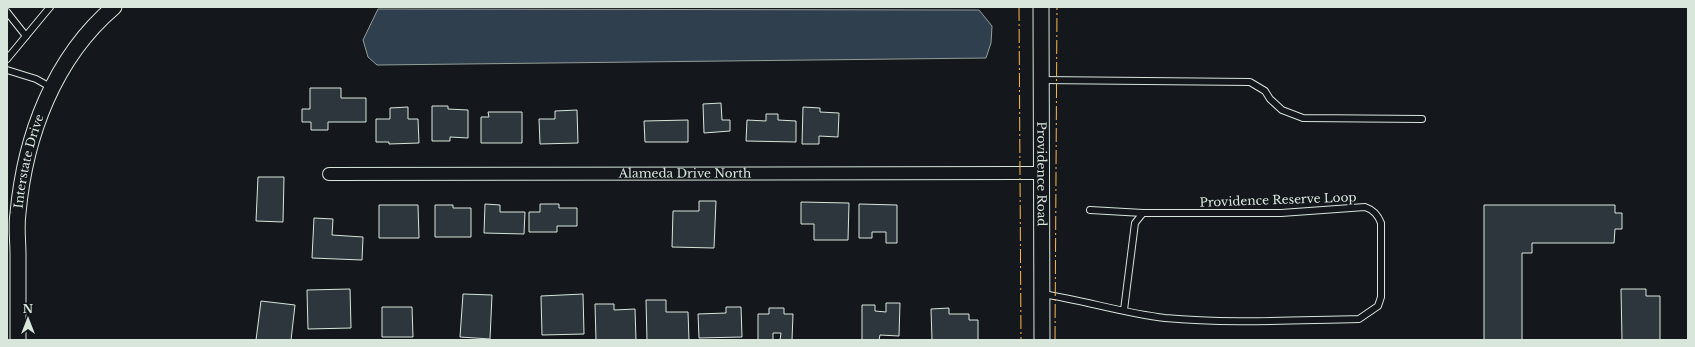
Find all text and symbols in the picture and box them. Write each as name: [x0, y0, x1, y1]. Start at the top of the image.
street label: Interstate Drive: [10, 112, 47, 209]
street label: Providence Road: [1034, 122, 1050, 226]
street label: Alameda Drive North: [618, 165, 751, 181]
street label: Providence Reserve Loop: [1199, 189, 1357, 210]
north arrow: [8, 299, 48, 339]
text: N: [23, 302, 34, 316]

